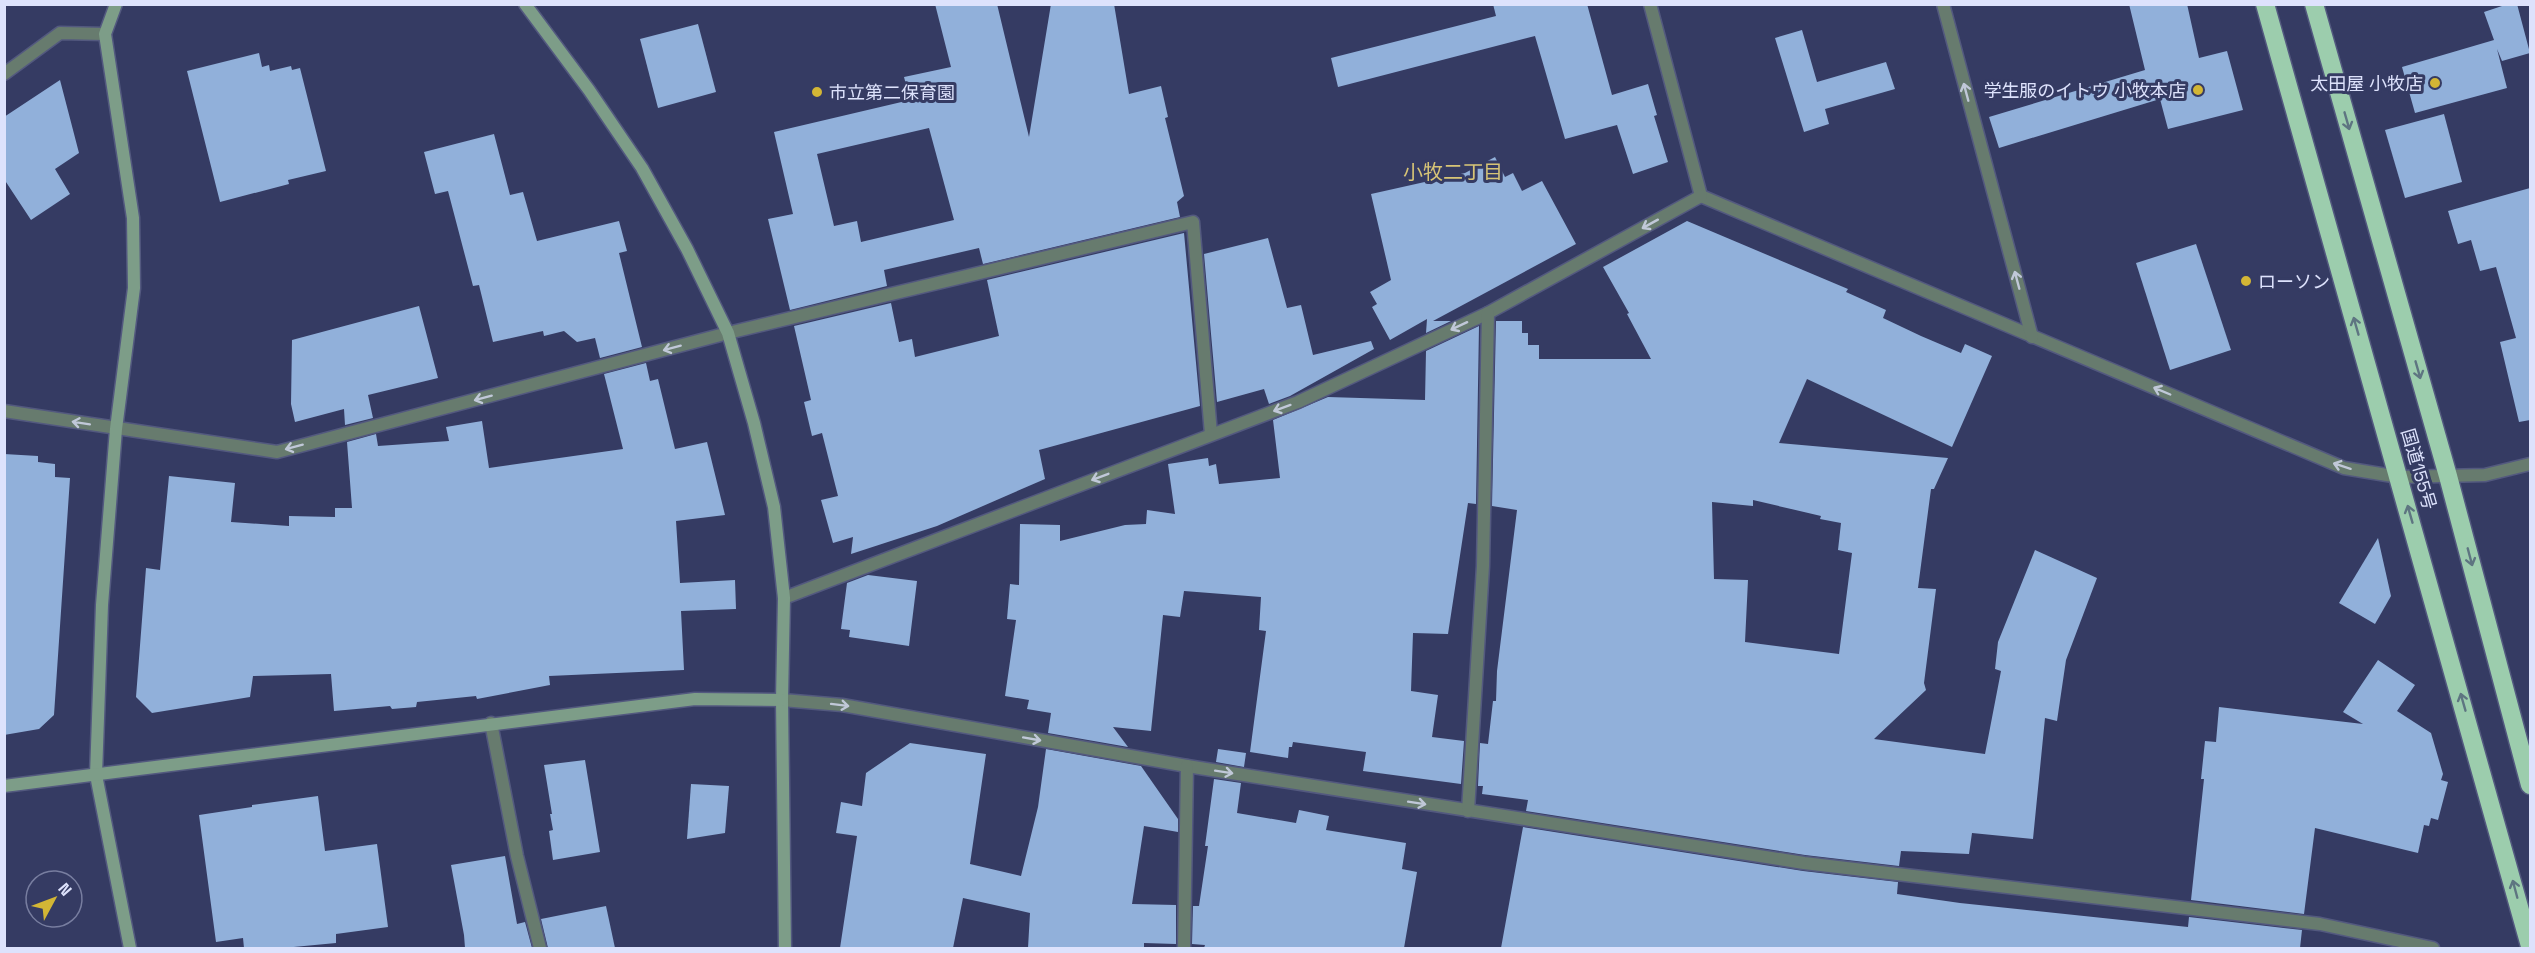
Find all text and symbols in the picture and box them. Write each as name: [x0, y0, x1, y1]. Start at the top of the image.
place label: 太田屋 小牧店: [2310, 72, 2423, 95]
marker: 太田屋 小牧店: [2428, 76, 2442, 90]
place label: 学生服のイトウ 小牧本店: [1983, 79, 2186, 102]
place label: 市立第二保育園: [829, 81, 955, 104]
one-way arrow: [1960, 83, 1972, 102]
marker: 学生服のイトウ 小牧本店: [2191, 83, 2205, 97]
marker: 市立第二保育園: [810, 85, 824, 99]
one-way arrow: [2342, 111, 2353, 130]
district label: 小牧二丁目: [1403, 159, 1503, 185]
one-way arrow: [1641, 219, 1659, 230]
place label: ローソン: [2258, 270, 2330, 293]
one-way arrow: [2011, 271, 2022, 290]
marker: ローソン: [2239, 274, 2253, 288]
one-way arrow: [2350, 317, 2362, 336]
one-way arrow: [1451, 321, 1469, 333]
one-way arrow: [662, 343, 681, 354]
one-way arrow: [2413, 360, 2424, 379]
one-way arrow: [2153, 385, 2171, 396]
one-way arrow: [474, 392, 493, 404]
one-way arrow: [1274, 403, 1292, 414]
one-way arrow: [72, 418, 91, 429]
street label: 国道155号: [2396, 426, 2442, 512]
one-way arrow: [285, 442, 304, 453]
one-way arrow: [2333, 459, 2352, 470]
one-way arrow: [1091, 472, 1110, 483]
one-way arrow: [2404, 505, 2415, 524]
one-way arrow: [2464, 548, 2476, 567]
one-way arrow: [2456, 693, 2468, 712]
one-way arrow: [830, 700, 849, 711]
one-way arrow: [1022, 733, 1041, 744]
one-way arrow: [1214, 767, 1234, 778]
one-way arrow: [1406, 797, 1426, 808]
north arrow: [24, 869, 84, 929]
text: N: [53, 879, 76, 900]
one-way arrow: [2509, 880, 2520, 899]

